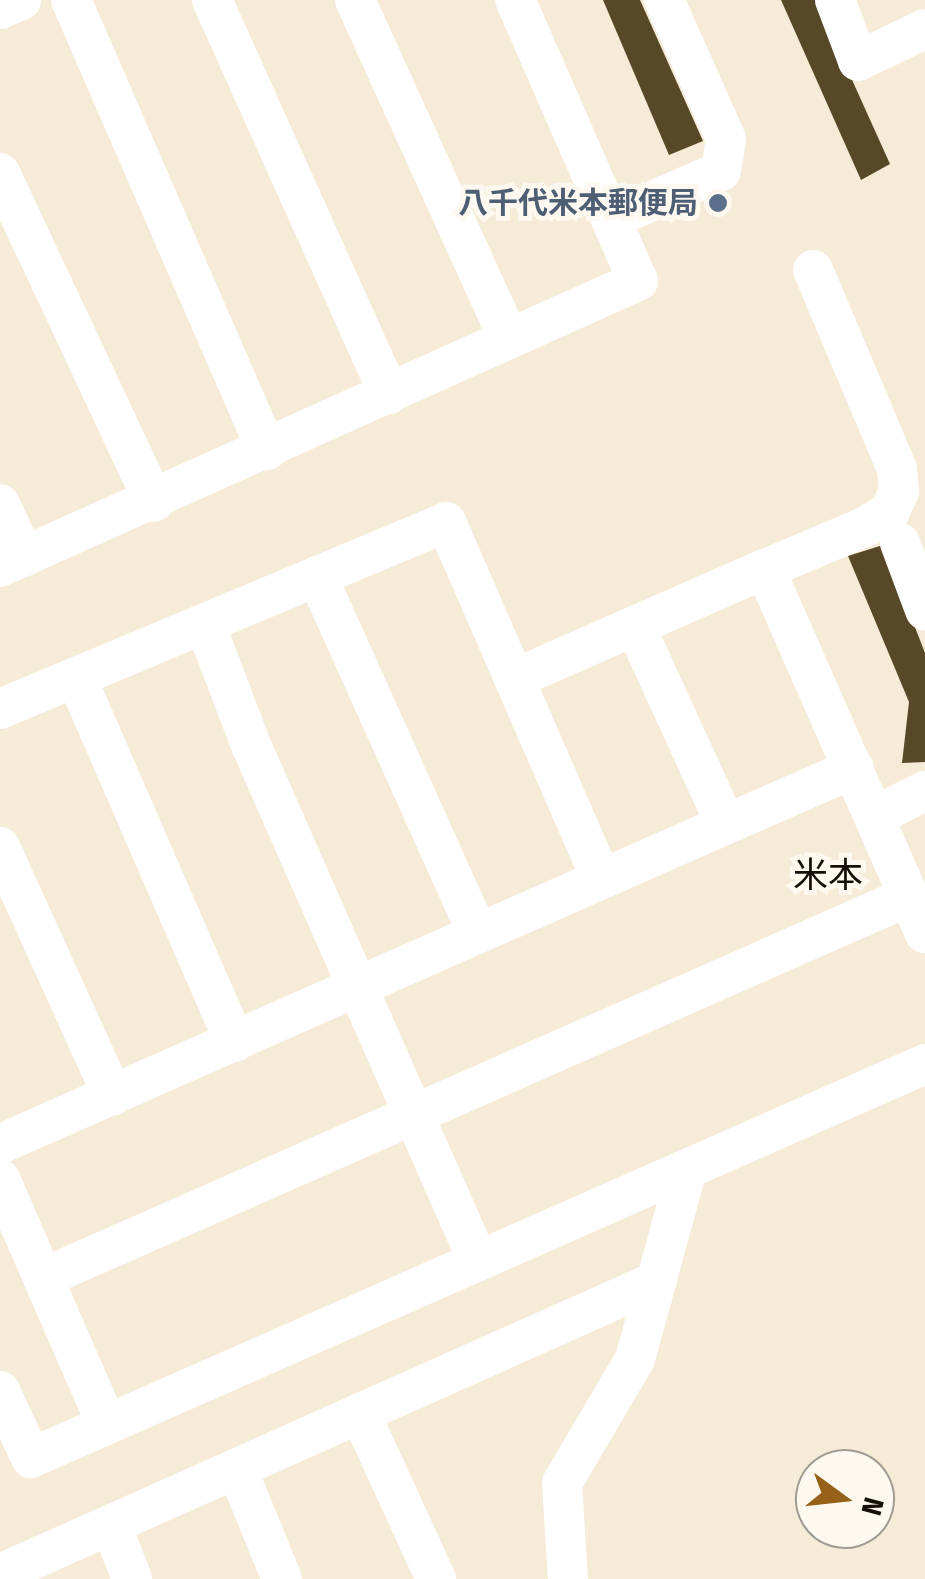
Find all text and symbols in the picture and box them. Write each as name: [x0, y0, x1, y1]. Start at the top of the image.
place label: 八千代米本郵便局: [458, 185, 698, 221]
marker: 八千代米本郵便局: [707, 192, 729, 214]
district label: 米本: [793, 854, 863, 896]
north arrow: [795, 1449, 895, 1549]
text: N: [854, 1494, 891, 1519]

